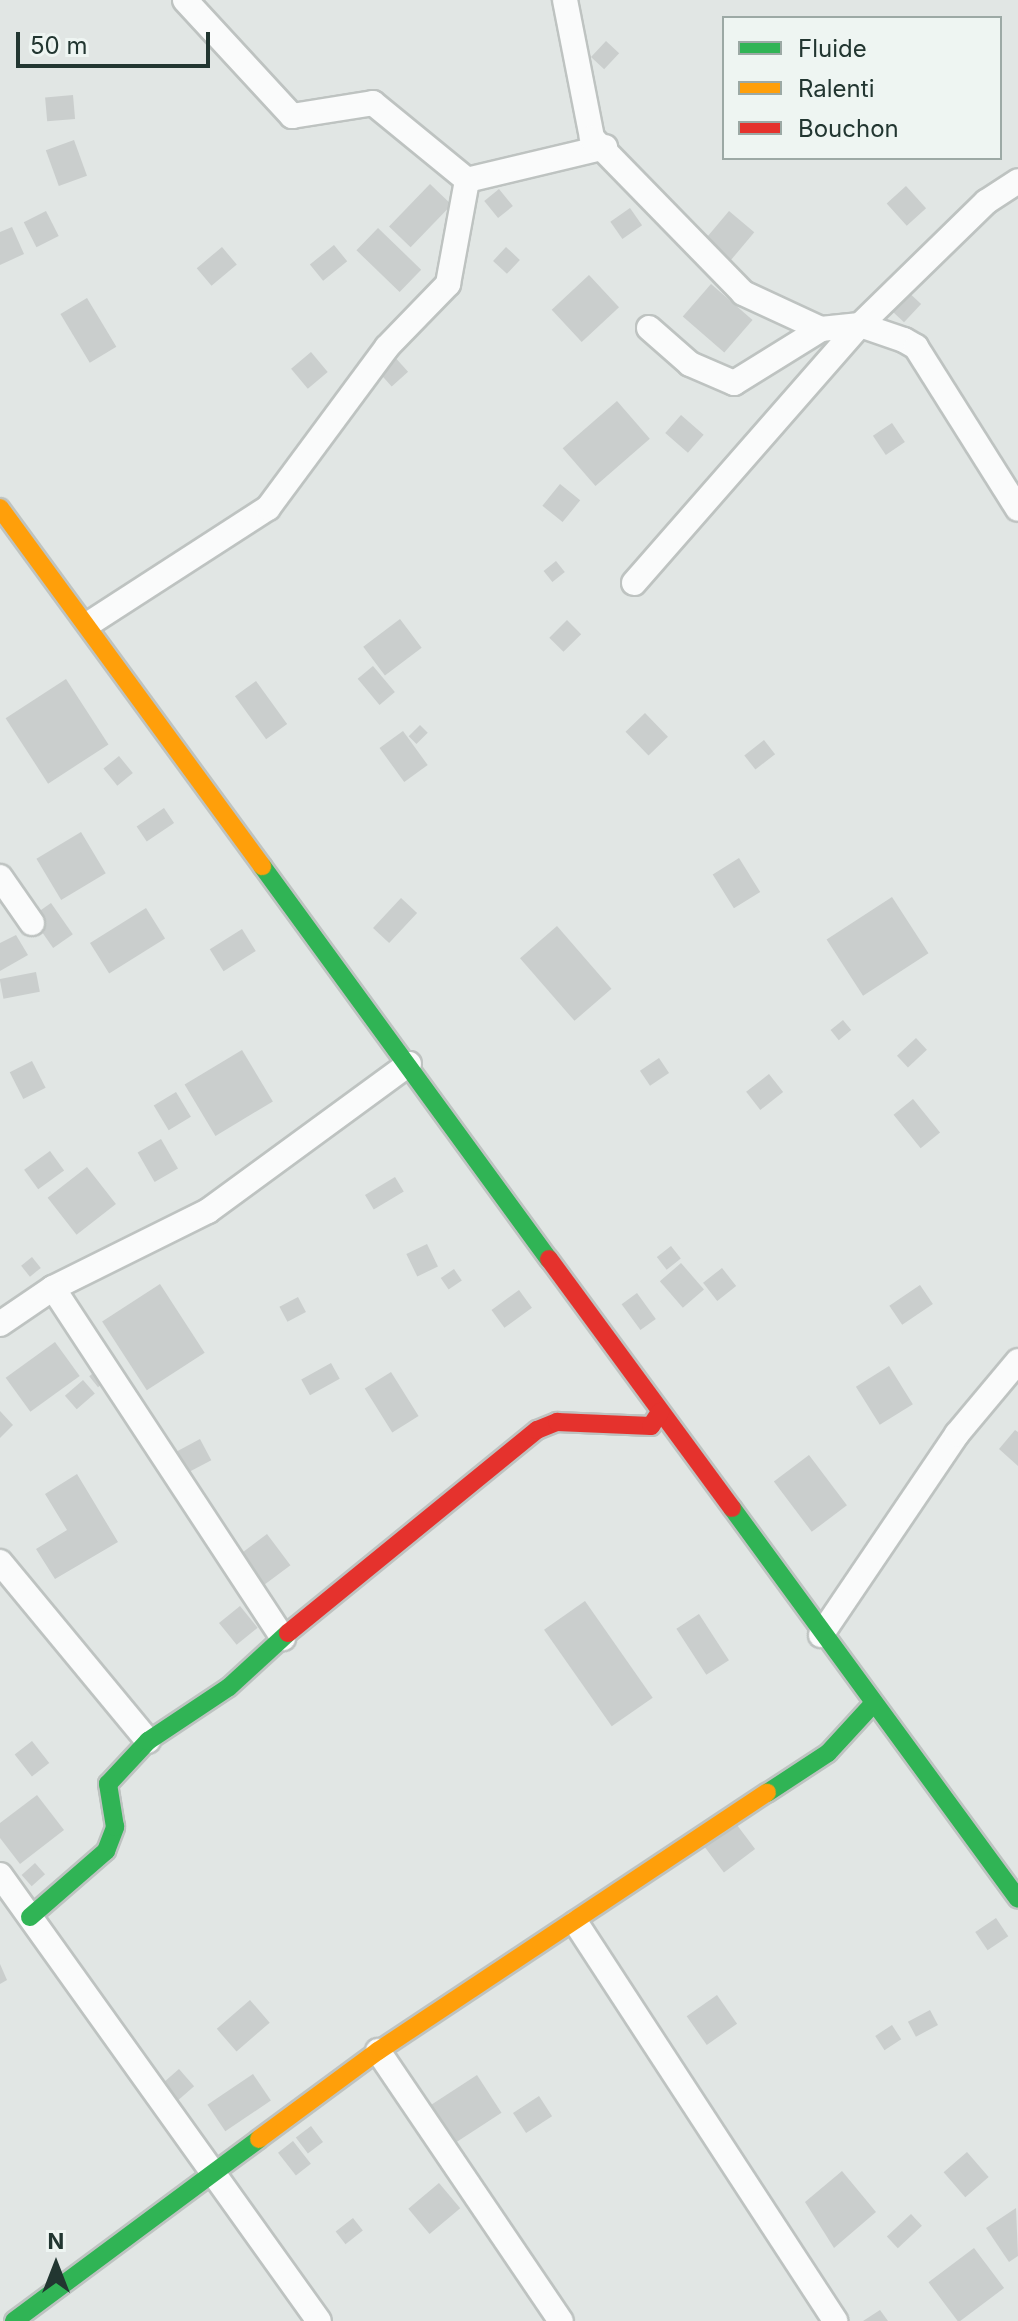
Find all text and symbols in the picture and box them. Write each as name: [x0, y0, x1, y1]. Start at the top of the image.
scale bar: [20, 16, 214, 66]
legend: [722, 16, 1002, 160]
text: 50 m: [30, 31, 88, 60]
text: Fluide: [798, 34, 867, 63]
text: Ralenti: [798, 74, 874, 103]
text: Bouchon: [798, 114, 899, 143]
north arrow: [16, 2225, 96, 2305]
text: N: [48, 2228, 64, 2254]

